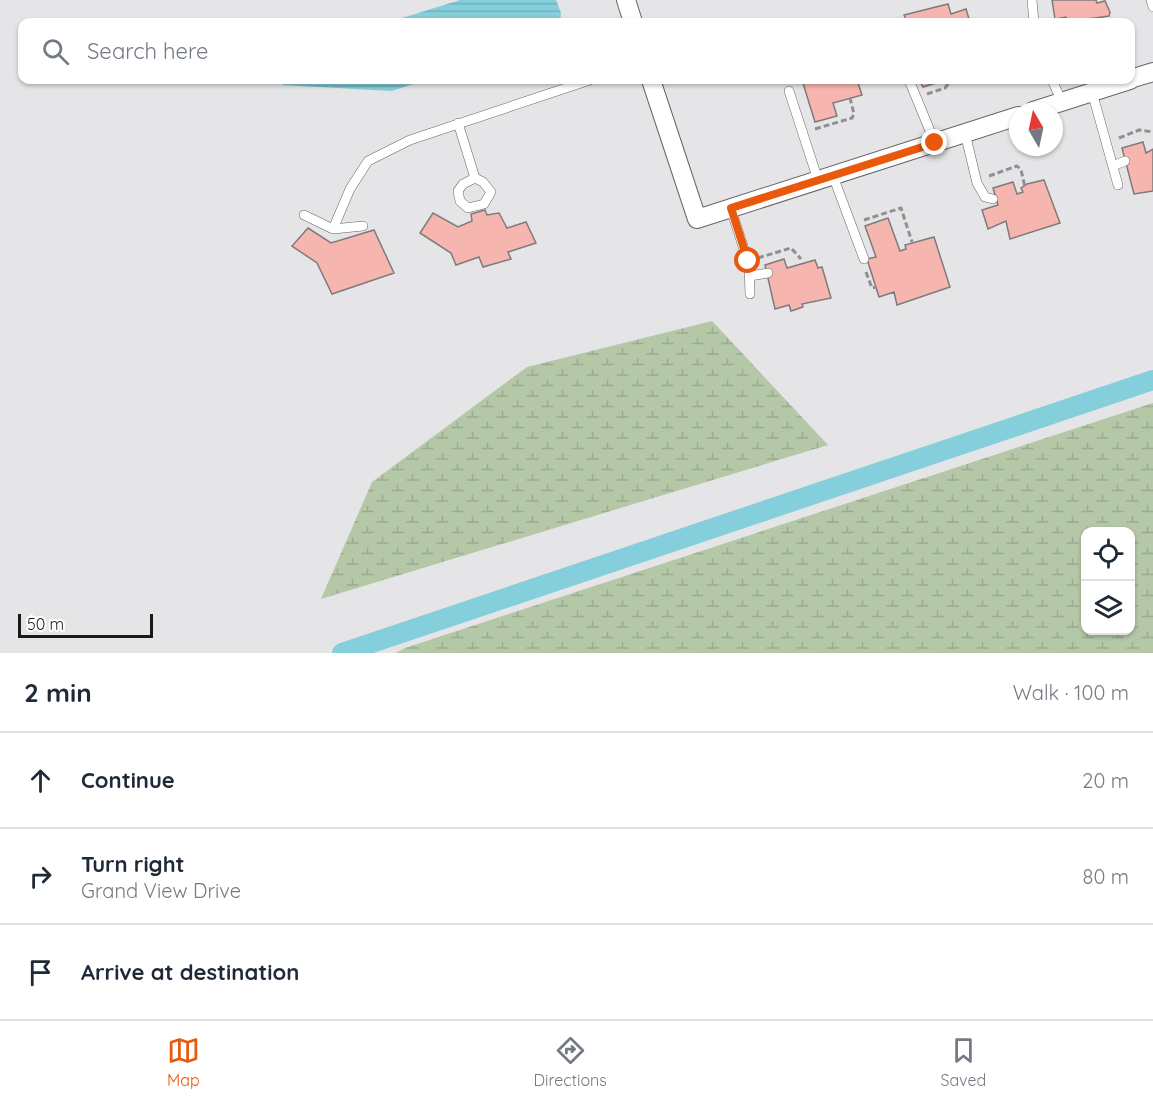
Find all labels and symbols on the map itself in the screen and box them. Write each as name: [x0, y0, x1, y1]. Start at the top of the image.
north arrow: [1009, 102, 1063, 156]
route end: [921, 129, 947, 155]
route start: [734, 247, 760, 273]
scale bar: [18, 611, 153, 638]

